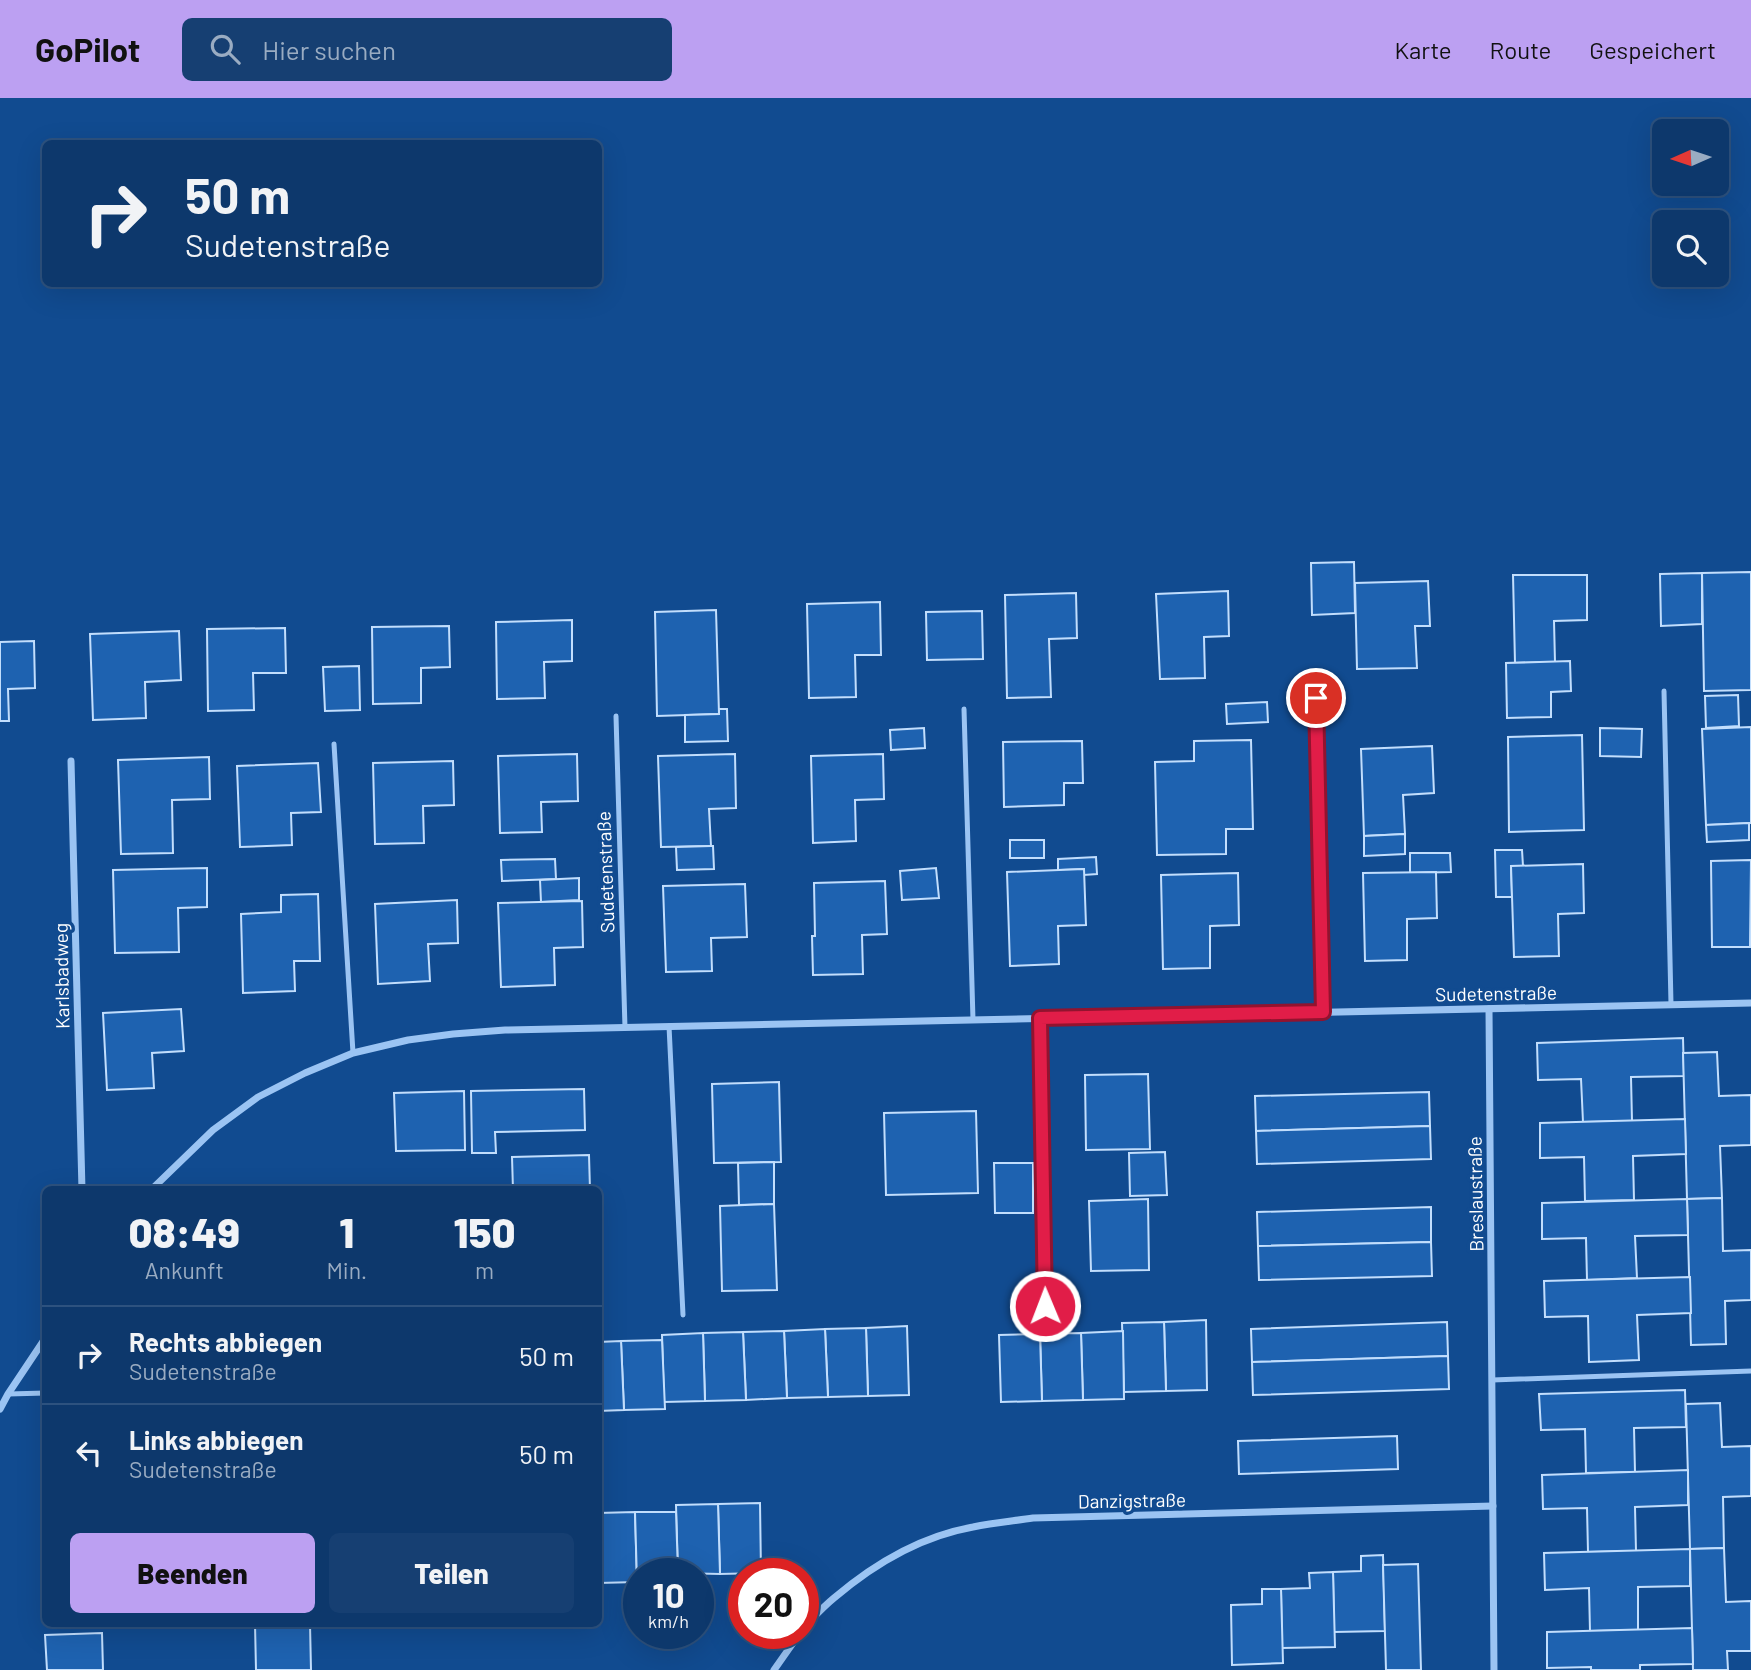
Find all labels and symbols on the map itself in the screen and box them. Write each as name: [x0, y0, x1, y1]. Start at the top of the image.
north arrow: [1652, 119, 1729, 196]
pin: [1286, 668, 1346, 728]
street label: Sudetenstraße: [591, 811, 619, 933]
street label: Karlsbadweg: [49, 923, 73, 1029]
street label: Sudetenstraße: [1435, 980, 1557, 1006]
street label: Breslaustraße: [1462, 1136, 1488, 1252]
position arrow: [1008, 1269, 1082, 1343]
street label: Danzigstraße: [1078, 1488, 1186, 1512]
speed limit sign: 20: [728, 1558, 819, 1649]

